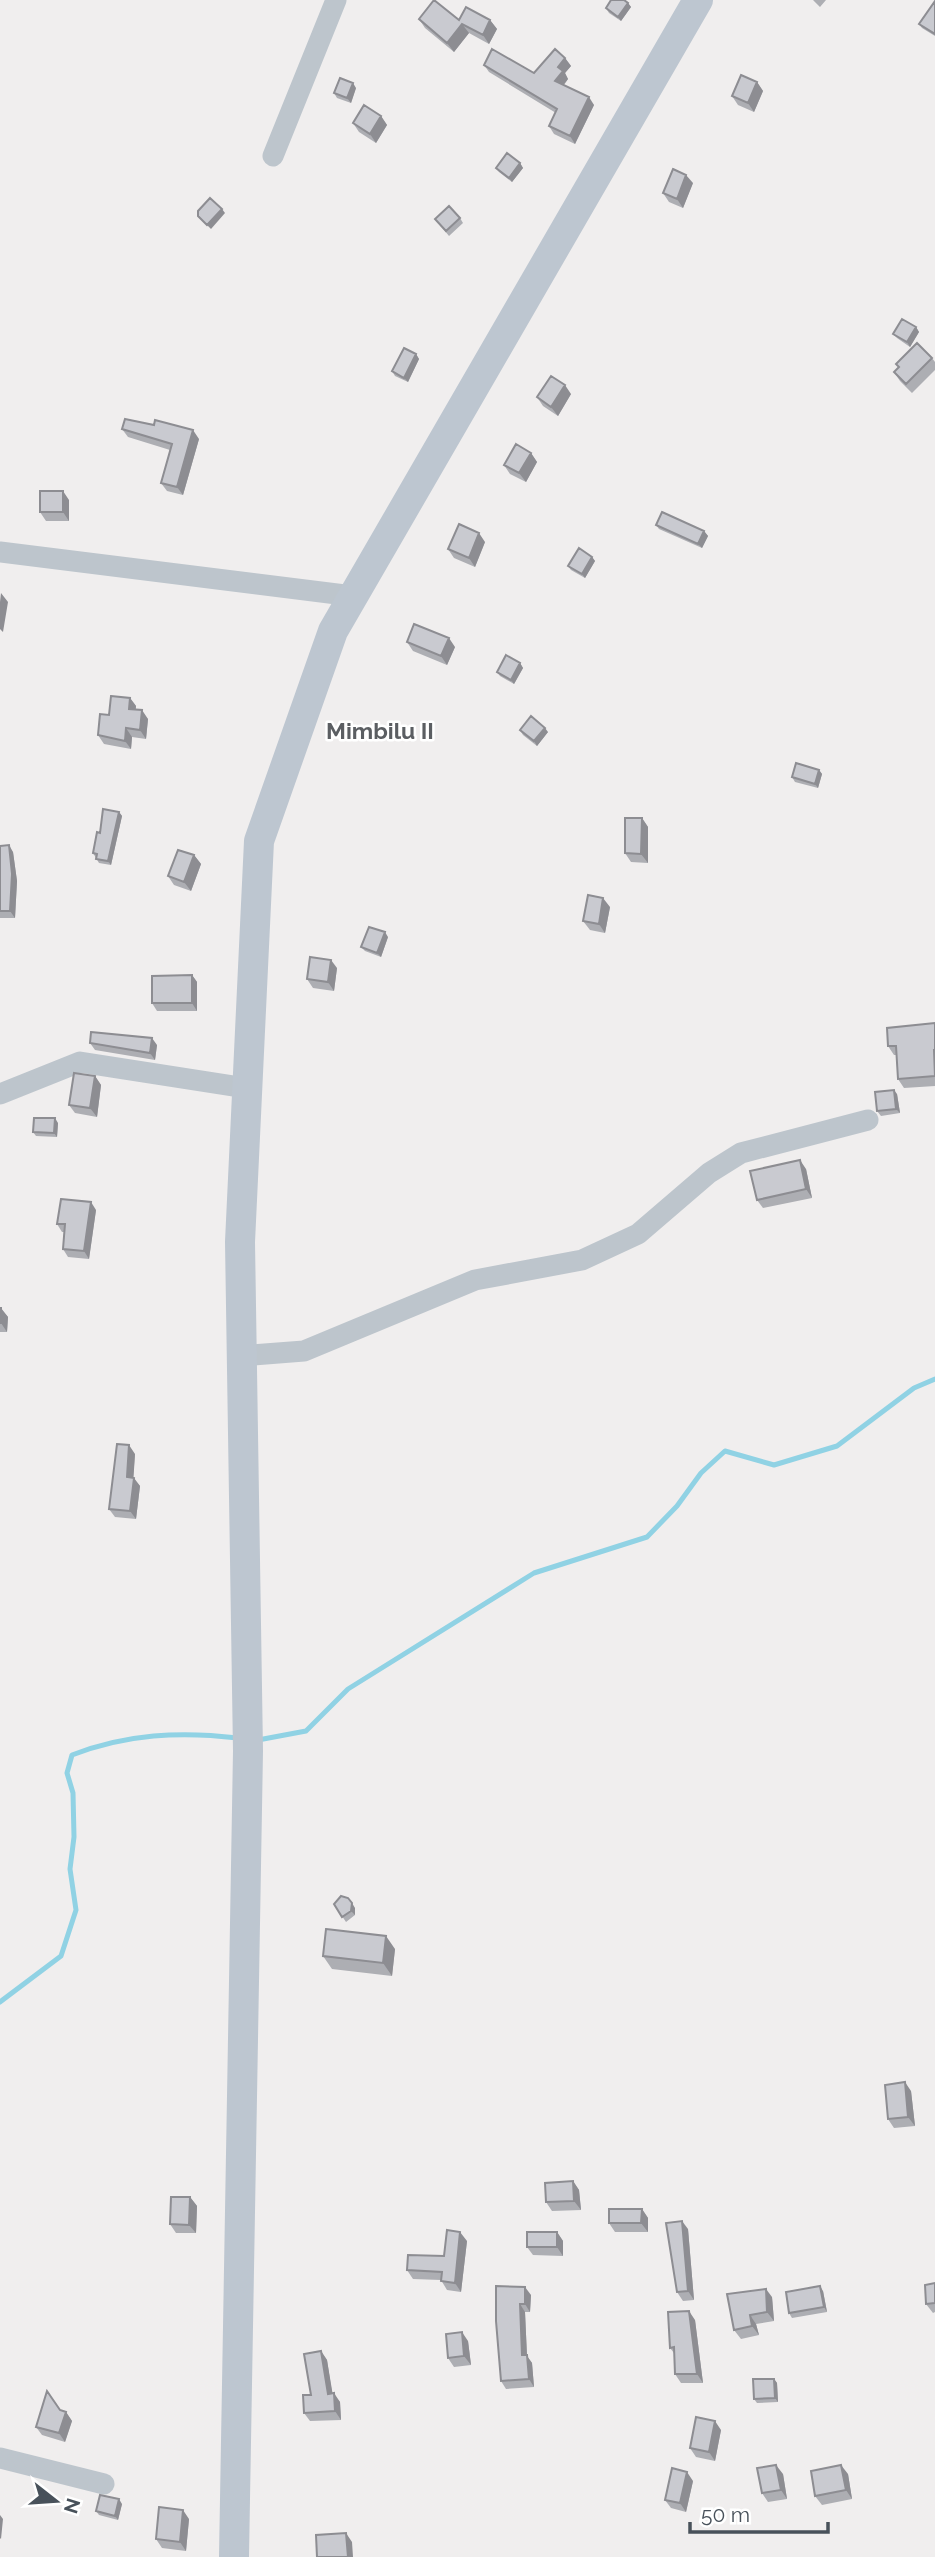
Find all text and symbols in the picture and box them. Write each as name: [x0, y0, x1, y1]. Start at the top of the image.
district label: Mimbilu II: [326, 717, 434, 744]
north arrow: [21, 2466, 91, 2536]
scale bar: [690, 2490, 828, 2534]
text: N: [60, 2496, 85, 2516]
text: 50 m: [701, 2502, 750, 2527]

